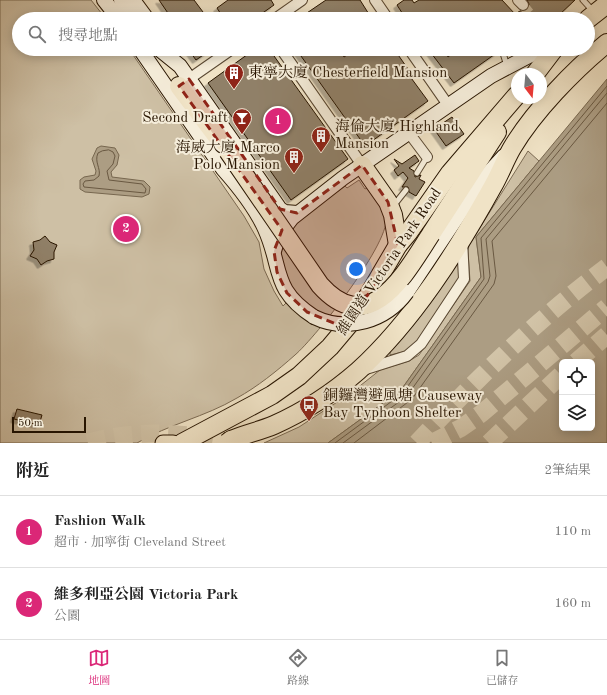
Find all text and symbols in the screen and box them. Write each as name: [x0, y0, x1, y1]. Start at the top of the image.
search box: [12, 12, 595, 56]
icon: search: [26, 23, 48, 45]
text: 搜尋地點: [58, 29, 118, 44]
building icon: 東寧大廈 Chesterfield Mansion: [223, 62, 245, 90]
place label: 東寧大廈 Chesterfield Mansion: [248, 63, 447, 81]
north arrow: [511, 68, 547, 104]
pin: 1: [265, 106, 291, 136]
bar icon: Second Draft: [231, 107, 253, 135]
place label: Second Draft: [142, 111, 228, 126]
place label: 海倫大廈 Highland Mansion: [335, 118, 459, 152]
building icon: 海倫大廈 Highland Mansion: [310, 125, 332, 153]
place label: 海威大廈 Marco Polo Mansion: [176, 139, 280, 173]
building icon: 海威大廈 Marco Polo Mansion: [283, 146, 305, 174]
street label: 維園道 Victoria Park Road: [334, 185, 445, 338]
pin: 2: [113, 214, 139, 244]
your location: [346, 259, 366, 279]
map controls: [559, 359, 595, 431]
button: locate: [559, 359, 595, 395]
place label: 銅鑼灣避風塘 Causeway Bay Typhoon Shelter: [323, 387, 482, 421]
bus stop icon: 銅鑼灣避風塘 Causeway Bay Typhoon Shelter: [298, 394, 320, 422]
button: layers: [559, 395, 595, 431]
scale bar: [12, 415, 86, 434]
text: 50 m: [18, 418, 43, 429]
text: 附近: [16, 463, 50, 480]
text: 2筆結果: [544, 464, 591, 477]
text: Fashion Walk: [54, 514, 146, 529]
text: 1: [25, 525, 33, 538]
text: 110 m: [554, 525, 591, 538]
text: 超市 · 加寧街 Cleveland Street: [54, 536, 226, 549]
text: 維多利亞公園 Victoria Park: [54, 588, 238, 603]
text: 2: [25, 597, 33, 610]
text: 160 m: [554, 597, 591, 610]
text: 公園: [54, 610, 80, 623]
tab: 地圖: [88, 647, 110, 689]
tab: 路線: [287, 647, 309, 689]
tab: 已儲存: [486, 647, 519, 689]

